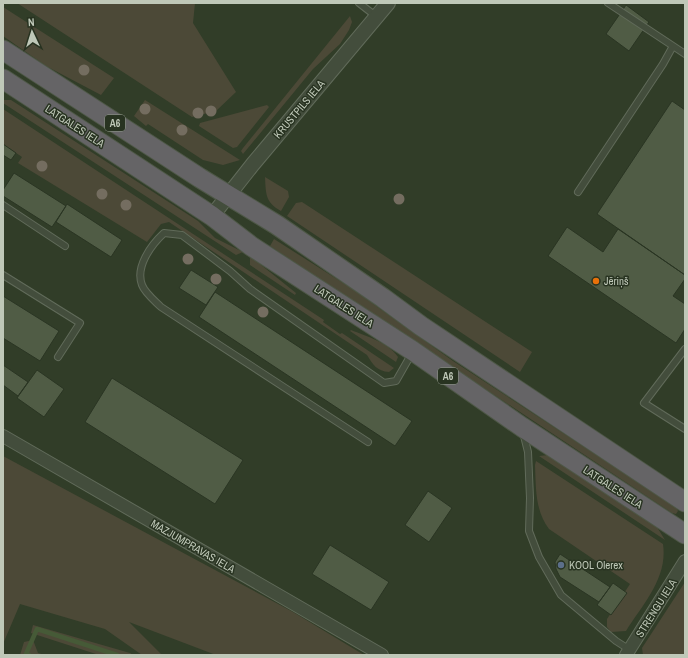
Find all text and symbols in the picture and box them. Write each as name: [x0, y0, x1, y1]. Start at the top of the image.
north arrow: [12, 12, 52, 52]
text: N: [28, 15, 35, 29]
street label: KRUSTPILS IELA: [270, 76, 328, 141]
street label: LATGALES IELA: [43, 102, 108, 151]
road number: A6: [105, 115, 125, 131]
place label: Jēriņš: [604, 274, 629, 288]
marker: Jēriņš: [591, 276, 601, 286]
street label: LATGALES IELA: [312, 282, 377, 331]
road number: A6: [438, 368, 458, 384]
street label: LATGALES IELA: [581, 463, 646, 512]
street label: MAZJUMPRAVAS IELA: [148, 516, 238, 576]
place label: KOOL Olerex: [569, 558, 623, 572]
marker: KOOL Olerex: [556, 560, 566, 570]
street label: STRENGU IELA: [633, 575, 680, 640]

